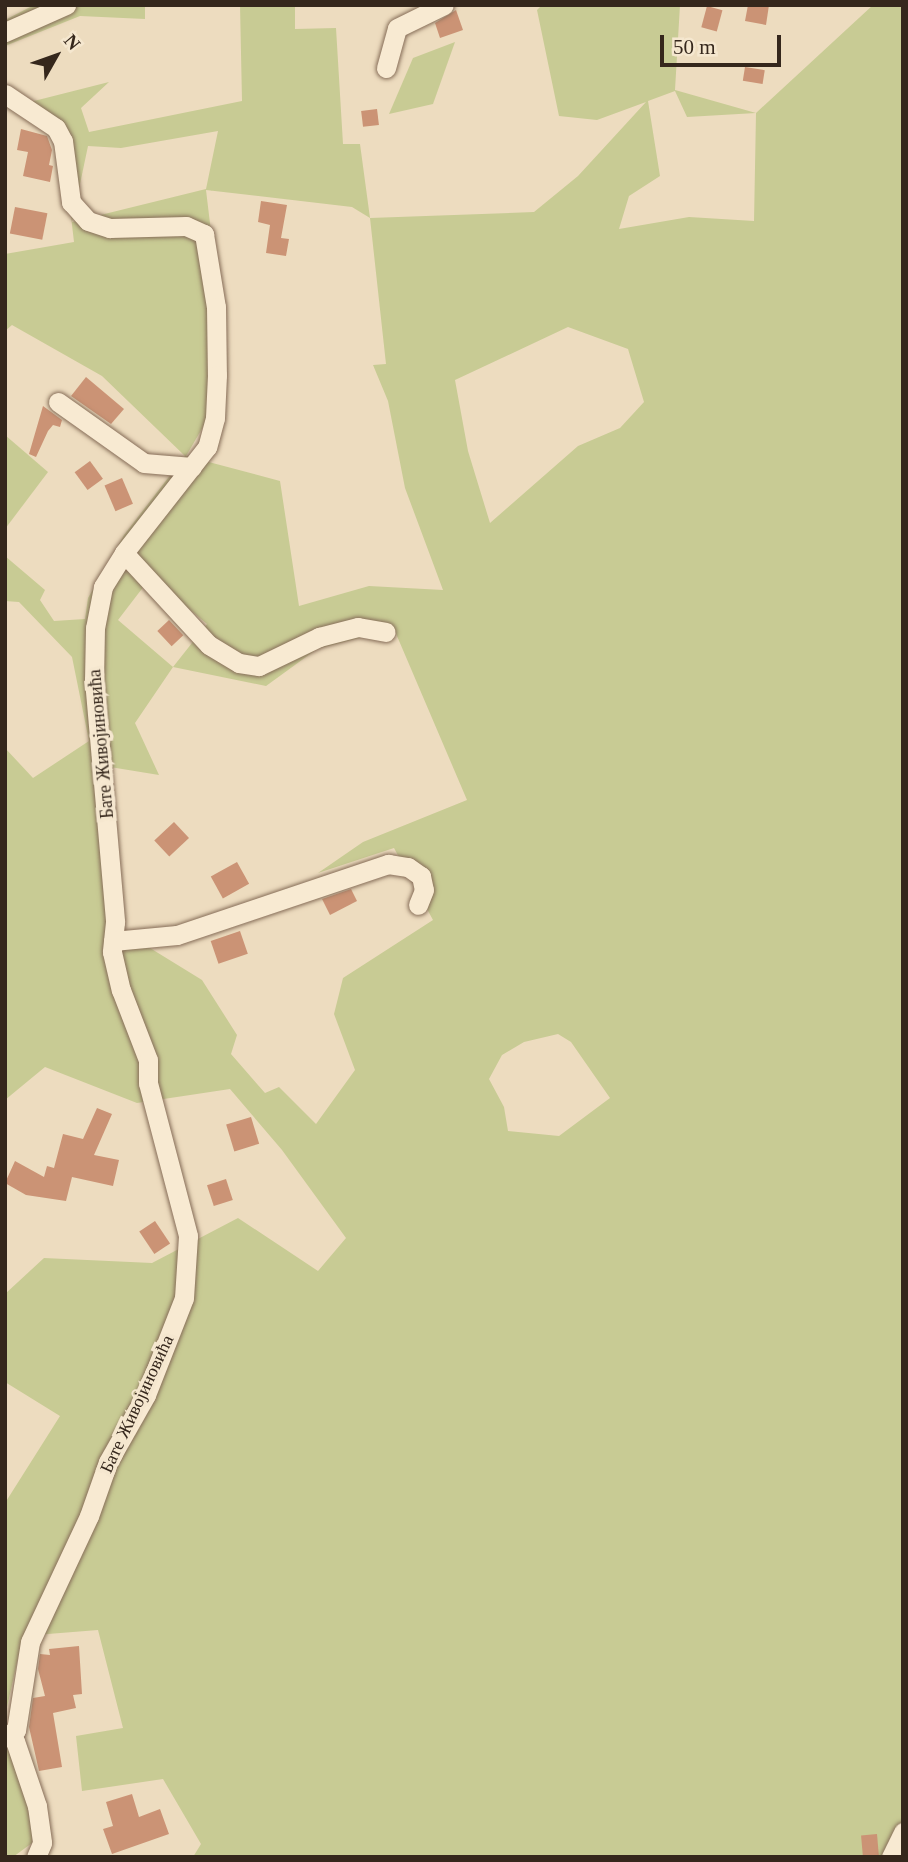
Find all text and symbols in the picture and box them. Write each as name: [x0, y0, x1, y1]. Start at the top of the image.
north arrow: [21, 21, 91, 91]
scale bar: [663, 21, 784, 65]
text: N: [60, 30, 85, 54]
text: 50 m: [673, 35, 716, 59]
street label: Бате Живојиновића: [84, 668, 118, 820]
street label: Бате Живојиновића: [96, 1332, 178, 1476]

